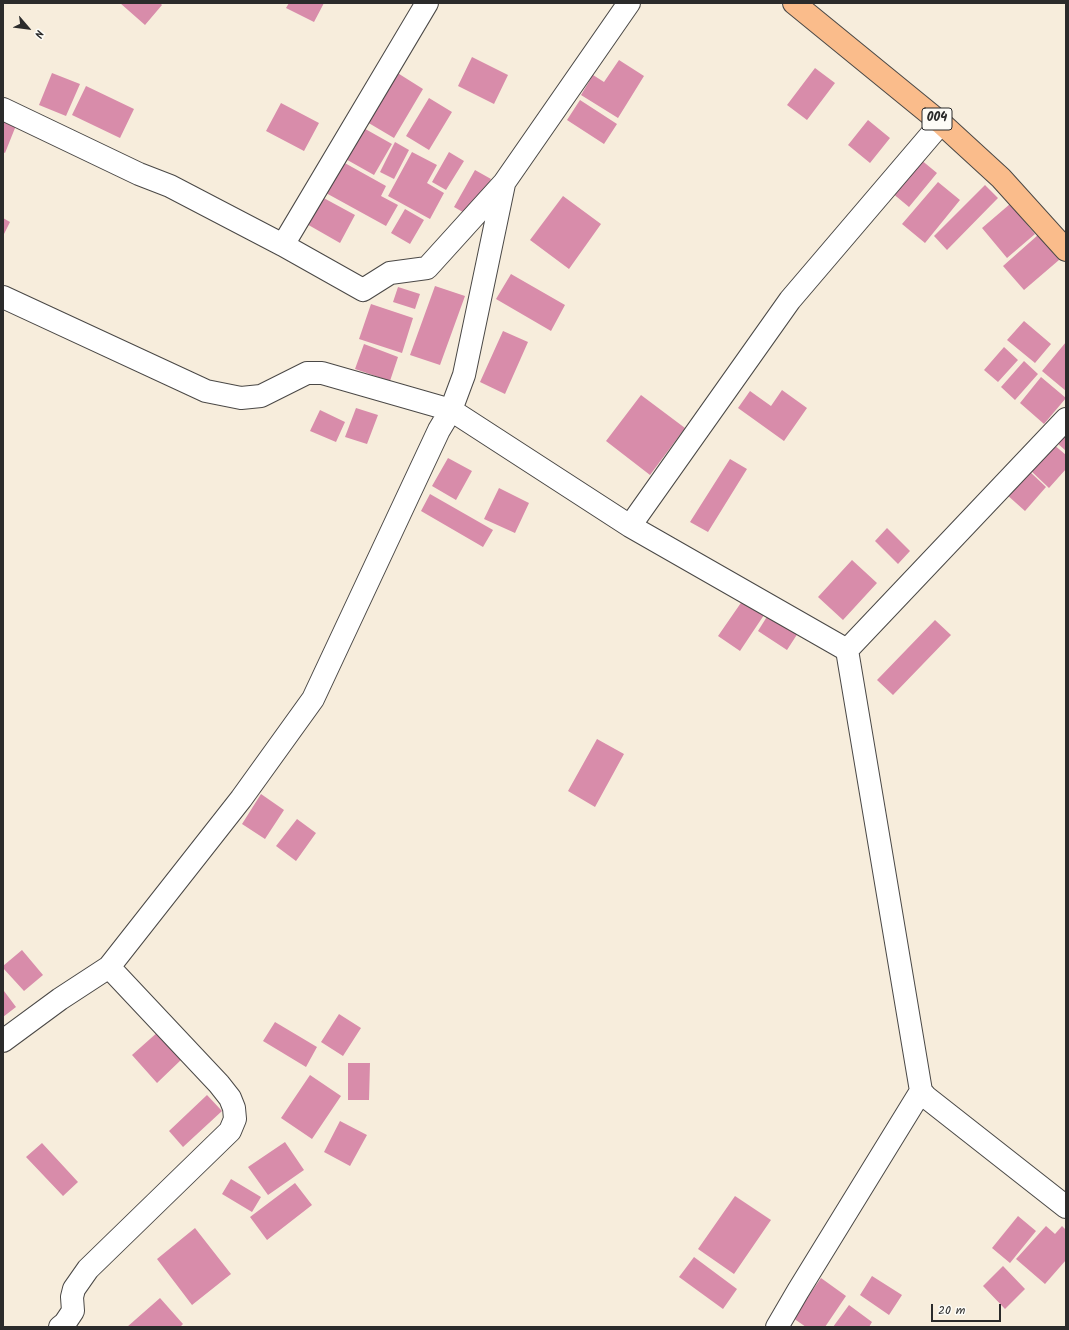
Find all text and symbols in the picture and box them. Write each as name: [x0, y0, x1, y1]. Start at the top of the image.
north arrow: [8, 8, 48, 48]
text: N: [29, 26, 48, 41]
road number: 004: [922, 108, 952, 130]
scale bar: [933, 1296, 1003, 1322]
text: 20 m: [938, 1301, 965, 1320]

